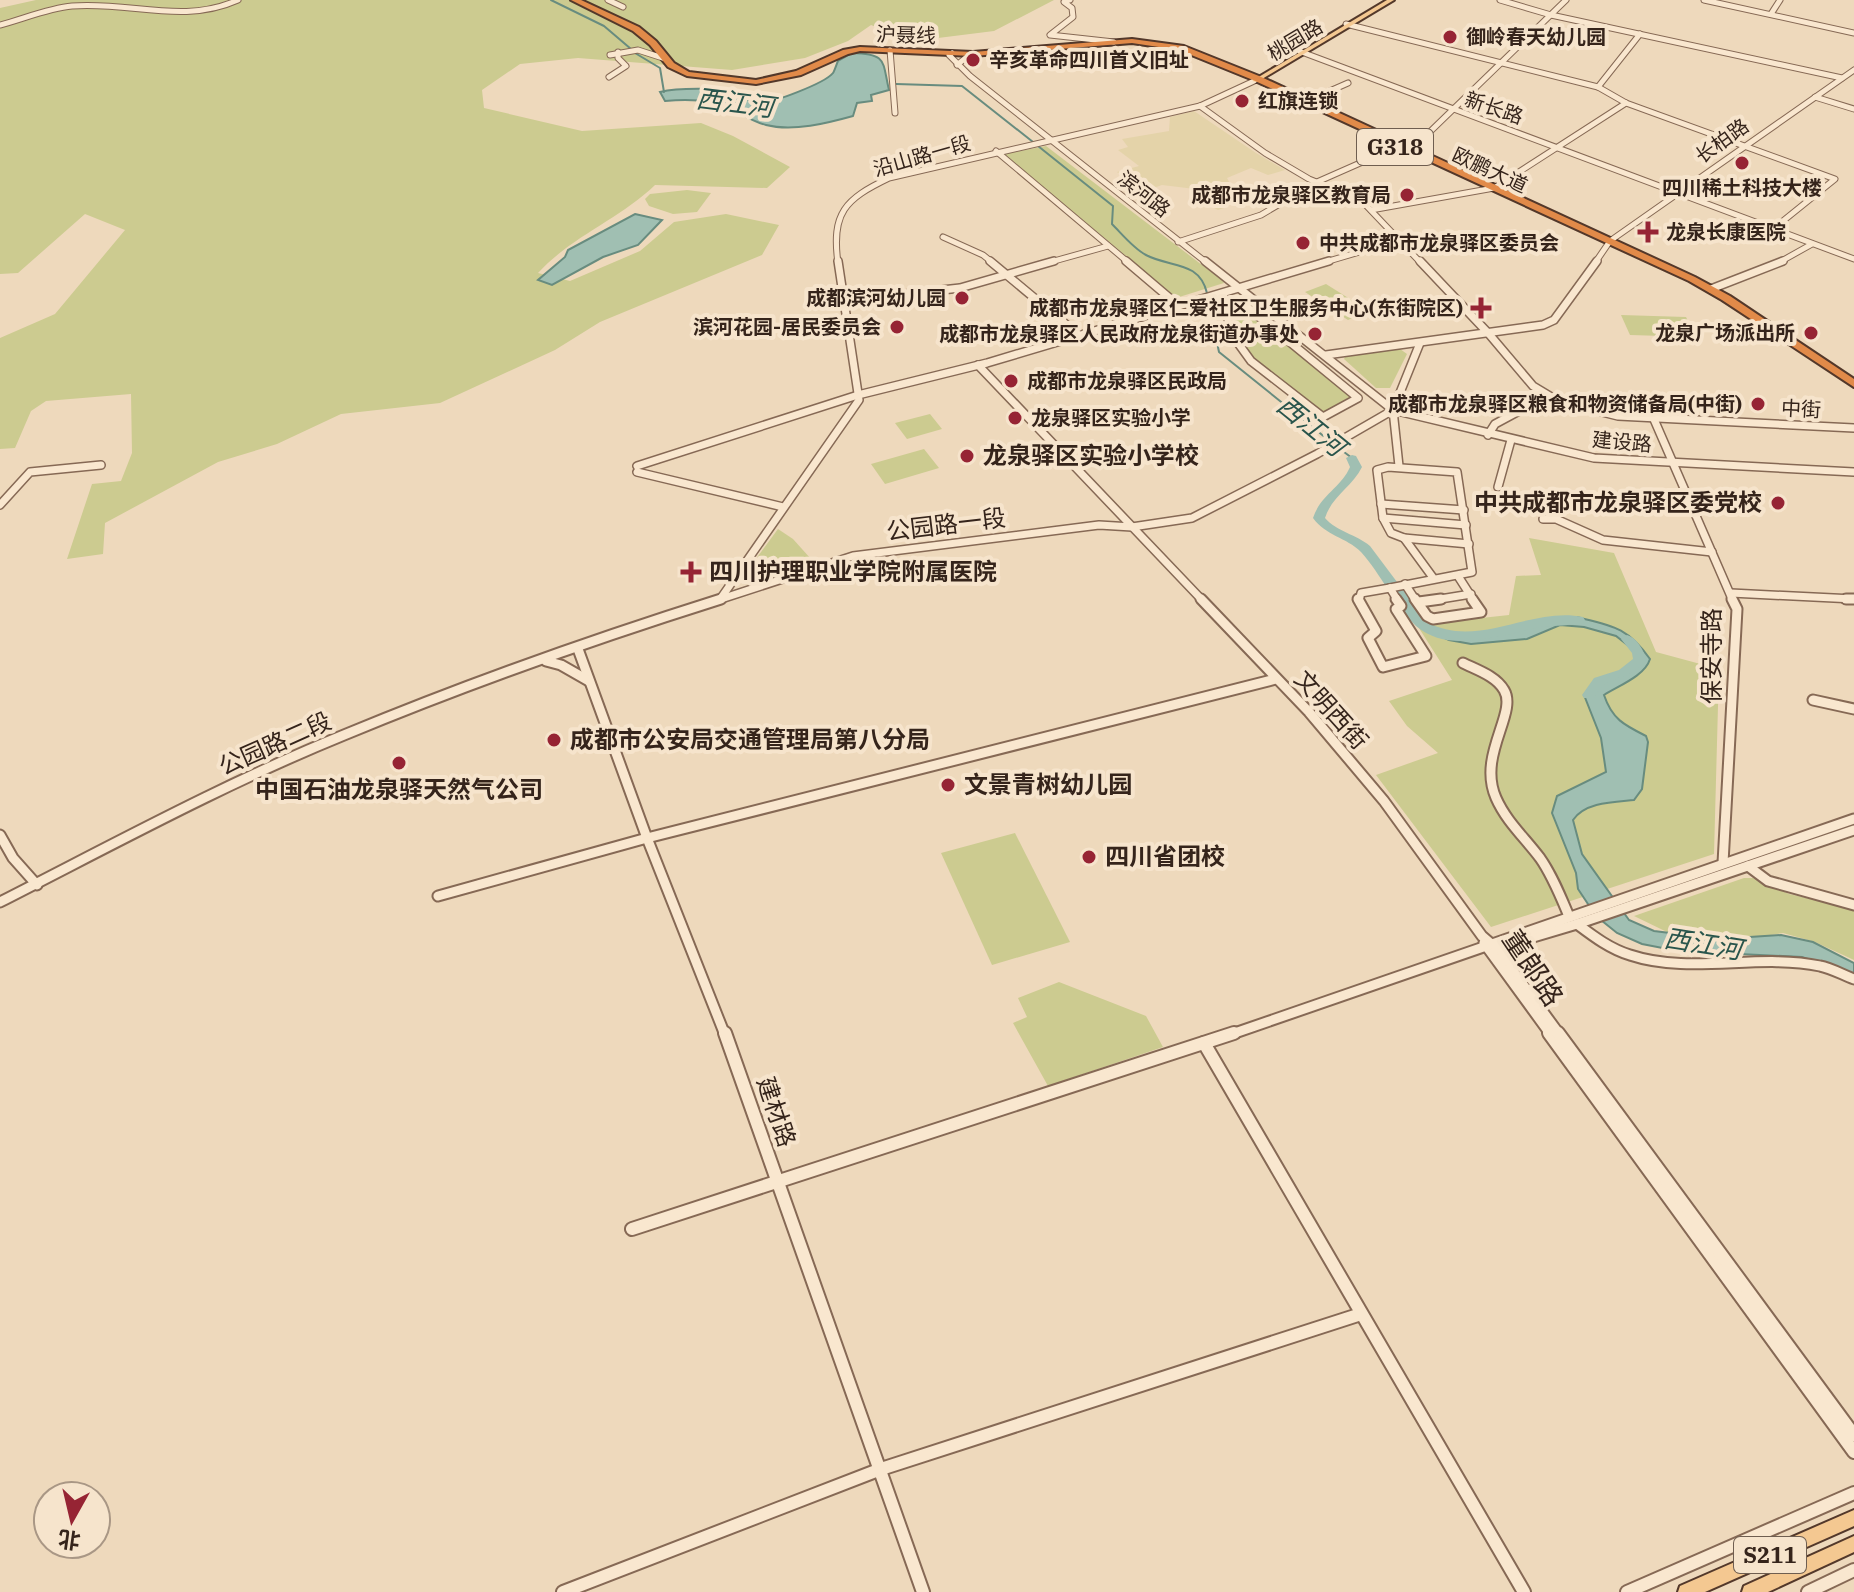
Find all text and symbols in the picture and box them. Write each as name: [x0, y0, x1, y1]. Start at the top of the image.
street label: 桃园路: [1262, 13, 1327, 67]
street label: 沪聂线: [876, 20, 936, 49]
place label: 御岭春天幼儿园: [1466, 23, 1606, 50]
marker: 御岭春天幼儿园: [1441, 28, 1459, 46]
place label: 辛亥革命四川首义旧址: [989, 46, 1189, 73]
marker: 辛亥革命四川首义旧址: [964, 51, 982, 69]
water label: 西江河: [694, 80, 781, 124]
street label: 新长路: [1461, 85, 1527, 130]
place label: 红旗连锁: [1258, 87, 1339, 114]
marker: 红旗连锁: [1233, 92, 1251, 110]
street label: 长柏路: [1690, 112, 1754, 169]
street label: 沿山路一段: [870, 129, 974, 182]
road number: G318: [1357, 129, 1433, 165]
street label: 欧鹏大道: [1448, 140, 1532, 199]
marker: 四川稀土科技大楼: [1733, 154, 1751, 172]
street label: 滨河路: [1112, 164, 1176, 223]
place label: 四川稀土科技大楼: [1662, 174, 1822, 201]
place label: 成都市龙泉驿区教育局: [1191, 181, 1391, 208]
marker: 成都市龙泉驿区教育局: [1398, 186, 1416, 204]
place label: 龙泉长康医院: [1666, 218, 1786, 245]
marker: 龙泉长康医院: [1637, 221, 1659, 243]
place label: 中共成都市龙泉驿区委员会: [1319, 229, 1559, 256]
marker: 中共成都市龙泉驿区委员会: [1294, 234, 1312, 252]
place label: 成都滨河幼儿园: [806, 284, 946, 311]
marker: 成都滨河幼儿园: [953, 289, 971, 307]
place label: 成都市龙泉驿区仁爱社区卫生服务中心(东街院区): [1029, 294, 1463, 321]
marker: 成都市龙泉驿区仁爱社区卫生服务中心(东街院区): [1470, 297, 1492, 319]
place label: 滨河花园-居民委员会: [693, 313, 881, 340]
marker: 滨河花园-居民委员会: [888, 318, 906, 336]
place label: 龙泉广场派出所: [1655, 319, 1795, 346]
place label: 成都市龙泉驿区人民政府龙泉街道办事处: [939, 320, 1299, 347]
marker: 龙泉广场派出所: [1802, 324, 1820, 342]
marker: 成都市龙泉驿区人民政府龙泉街道办事处: [1306, 325, 1324, 343]
place label: 成都市龙泉驿区民政局: [1027, 367, 1227, 394]
marker: 成都市龙泉驿区民政局: [1002, 372, 1020, 390]
water label: 西江河: [1271, 387, 1357, 466]
place label: 成都市龙泉驿区粮食和物资储备局(中街): [1388, 390, 1742, 417]
street label: 中街: [1780, 394, 1822, 423]
marker: 成都市龙泉驿区粮食和物资储备局(中街): [1749, 395, 1767, 413]
place label: 龙泉驿区实验小学: [1031, 404, 1191, 431]
marker: 龙泉驿区实验小学: [1006, 409, 1024, 427]
street label: 建设路: [1591, 425, 1653, 458]
place label: 龙泉驿区实验小学校: [983, 439, 1199, 471]
marker: 龙泉驿区实验小学校: [958, 447, 976, 465]
place label: 中共成都市龙泉驿区委党校: [1474, 486, 1762, 518]
marker: 中共成都市龙泉驿区委党校: [1769, 494, 1787, 512]
street label: 公园路一段: [884, 501, 1007, 547]
place label: 四川护理职业学院附属医院: [709, 555, 997, 587]
marker: 四川护理职业学院附属医院: [680, 561, 702, 583]
street label: 保安寺路: [1695, 608, 1727, 704]
street label: 文明西街: [1288, 663, 1376, 756]
street label: 公园路二段: [213, 704, 336, 782]
place label: 成都市公安局交通管理局第八分局: [570, 723, 930, 755]
marker: 成都市公安局交通管理局第八分局: [545, 731, 563, 749]
marker: 中国石油龙泉驿天然气公司: [390, 754, 408, 772]
place label: 文景青树幼儿园: [964, 768, 1132, 800]
place label: 中国石油龙泉驿天然气公司: [255, 773, 543, 805]
marker: 文景青树幼儿园: [939, 776, 957, 794]
place label: 四川省团校: [1105, 840, 1225, 872]
marker: 四川省团校: [1080, 848, 1098, 866]
water label: 西江河: [1662, 920, 1749, 967]
street label: 董郞路: [1495, 923, 1572, 1013]
street label: 建材路: [750, 1072, 804, 1151]
north arrow: [32, 1480, 112, 1560]
text: 北: [56, 1524, 82, 1556]
road number: S211: [1734, 1537, 1806, 1573]

